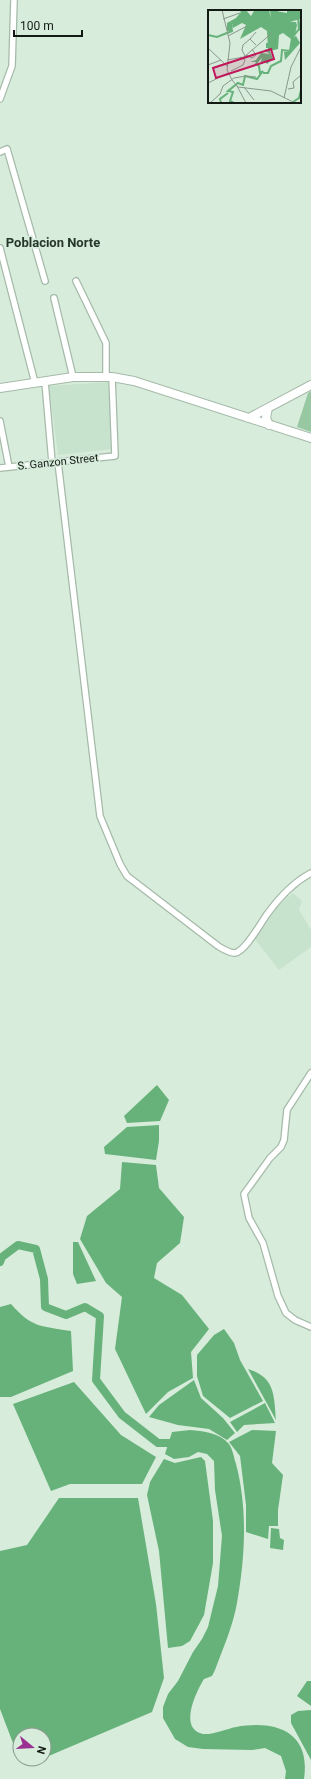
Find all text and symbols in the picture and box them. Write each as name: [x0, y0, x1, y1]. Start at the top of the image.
inset map: [208, 10, 301, 103]
scale bar: [14, 12, 82, 38]
text: 100 m: [20, 19, 54, 33]
district label: Poblacion Norte: [6, 235, 100, 250]
street label: S. Ganzon Street: [17, 451, 99, 473]
north arrow: [12, 1727, 52, 1767]
text: N: [34, 1744, 48, 1756]

